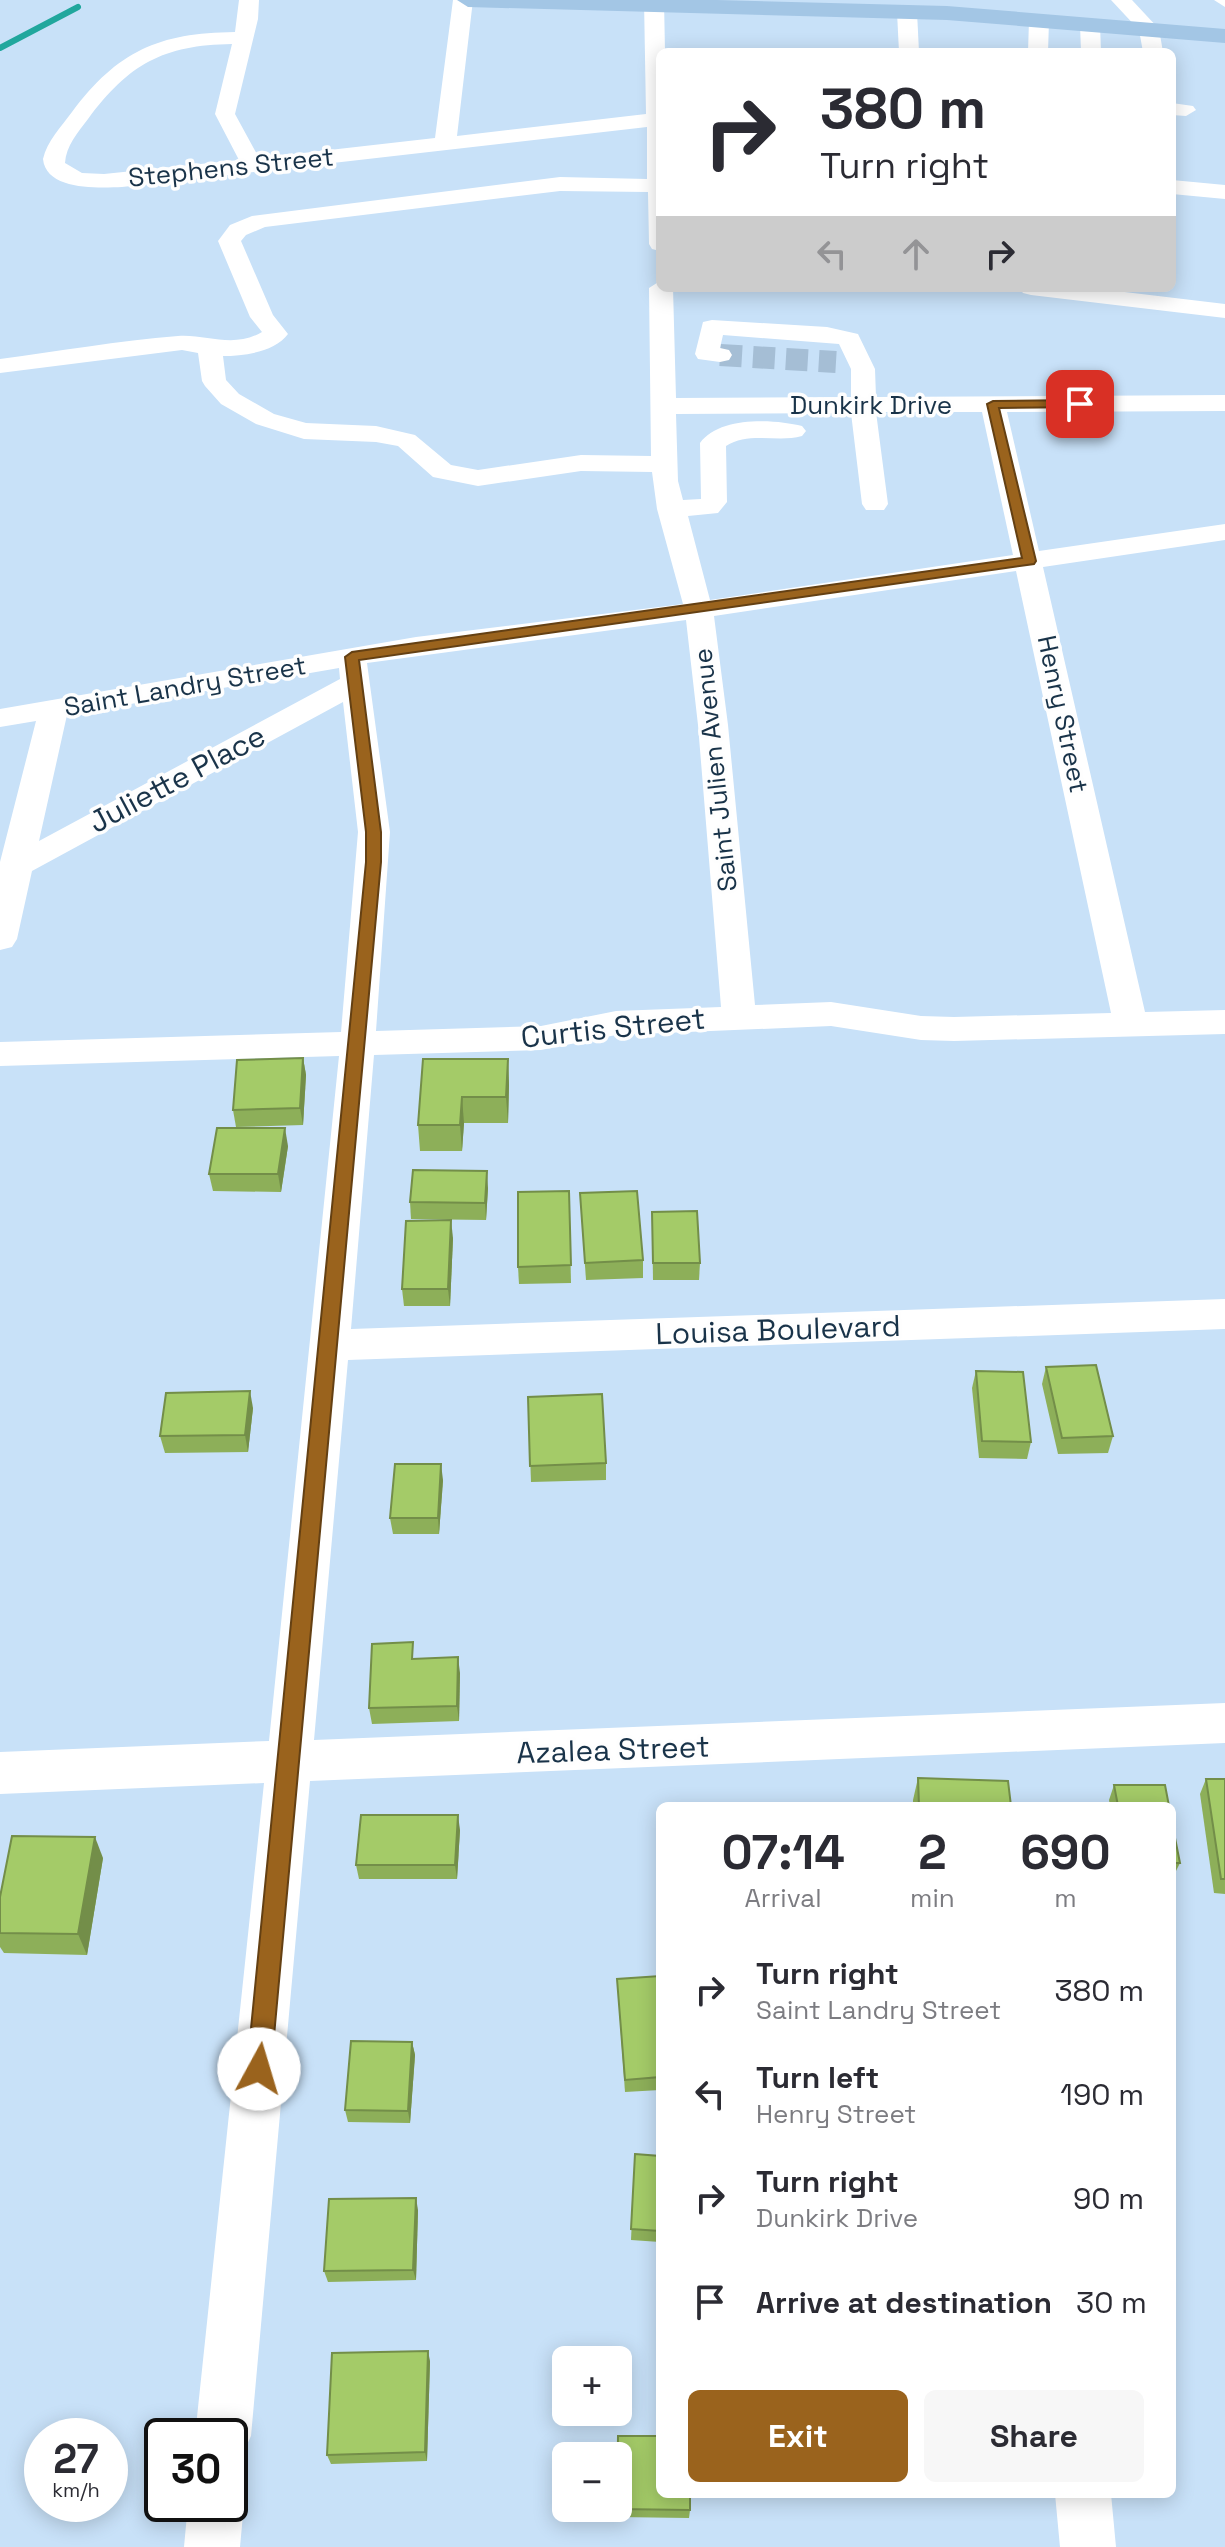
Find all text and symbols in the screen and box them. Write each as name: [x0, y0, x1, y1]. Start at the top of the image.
text: 380 m: [820, 73, 986, 144]
icon: right: [688, 80, 792, 184]
street label: Stephens Street: [126, 139, 336, 195]
text: Turn right: [820, 143, 989, 189]
icon: left: [810, 232, 854, 276]
icon: ahead: [894, 232, 938, 276]
icon: right: [978, 232, 1022, 276]
pin: [1046, 370, 1114, 438]
icon: arrive: [1058, 382, 1102, 426]
street label: Dunkirk Drive: [790, 388, 952, 422]
street label: Henry Street: [1030, 632, 1096, 796]
street label: Saint Julien Avenue: [685, 647, 745, 893]
street label: Saint Landry Street: [61, 648, 309, 724]
street label: Juliette Place: [82, 716, 272, 841]
street label: Curtis Street: [519, 998, 707, 1057]
street label: Louisa Boulevard: [655, 1306, 901, 1353]
street label: Azalea Street: [516, 1727, 710, 1772]
text: 07:14: [721, 1822, 845, 1883]
text: 2: [918, 1822, 947, 1883]
text: 690: [1020, 1822, 1111, 1883]
text: Arrival: [744, 1881, 822, 1915]
text: min: [910, 1881, 955, 1915]
text: m: [1054, 1881, 1077, 1915]
text: Turn right: [756, 1954, 899, 1993]
icon: right: [688, 1968, 732, 2012]
text: 380 m: [1054, 1971, 1144, 2010]
text: Saint Landry Street: [756, 1993, 1001, 2027]
position arrow: [217, 2027, 301, 2111]
text: Turn left: [756, 2058, 879, 2097]
icon: left: [688, 2072, 732, 2116]
text: 190 m: [1060, 2075, 1144, 2114]
text: Henry Street: [756, 2097, 916, 2131]
text: Turn right: [756, 2162, 899, 2201]
icon: right: [688, 2176, 732, 2220]
text: 90 m: [1073, 2179, 1144, 2218]
text: Dunkirk Drive: [756, 2201, 918, 2235]
icon: arrive: [688, 2280, 732, 2324]
text: Arrive at destination: [756, 2283, 1052, 2322]
text: 30 m: [1076, 2283, 1147, 2322]
map controls: [552, 2346, 632, 2522]
button: +: [552, 2346, 632, 2426]
button: Exit: [688, 2390, 908, 2482]
button: Share: [924, 2390, 1144, 2482]
speed limit sign: 30: [144, 2418, 248, 2522]
text: 27: [53, 2434, 99, 2485]
button: −: [552, 2442, 632, 2522]
text: km/h: [52, 2477, 100, 2503]

